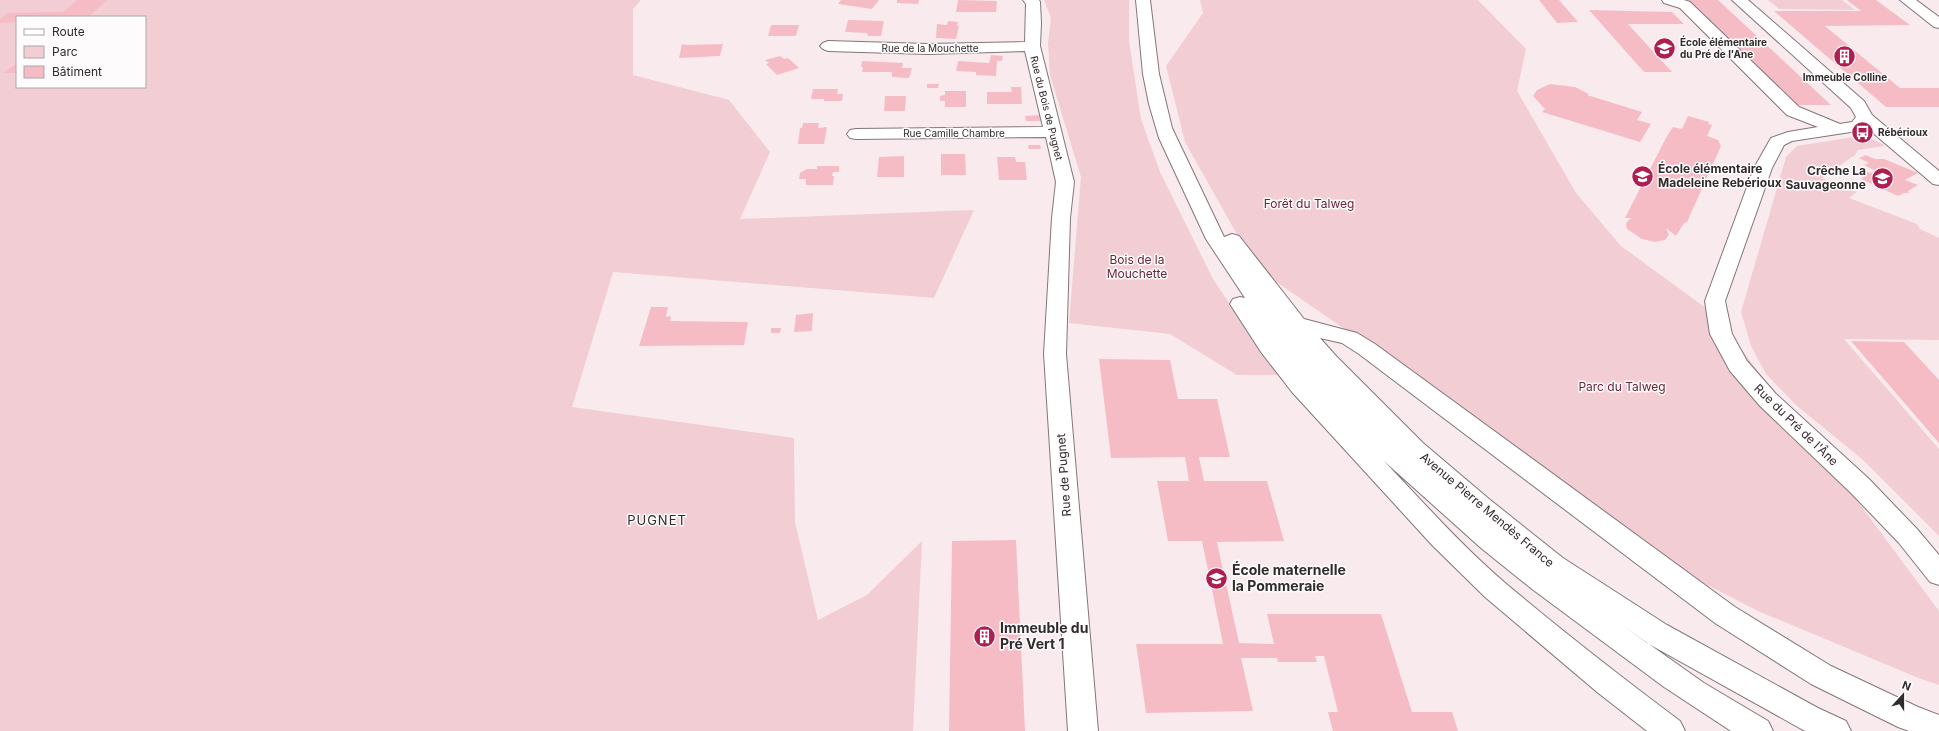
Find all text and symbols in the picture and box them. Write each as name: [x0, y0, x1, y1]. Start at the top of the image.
legend: [16, 16, 146, 88]
text: Route: [52, 24, 85, 39]
school or university icon: École élémentaire du Pré de l'Ane: [1652, 35, 1678, 61]
place label: École élémentaire du Pré de l'Ane: [1680, 35, 1767, 60]
street label: Rue de la Mouchette: [881, 42, 979, 54]
text: Parc: [52, 44, 78, 59]
building icon: Immeuble Colline: [1832, 44, 1858, 70]
street label: Rue du Bois de Pugnet: [1028, 55, 1066, 162]
text: Bâtiment: [52, 64, 102, 79]
place label: Immeuble Colline: [1803, 71, 1887, 83]
bus stop icon: Rébérioux: [1850, 119, 1876, 145]
place label: Rébérioux: [1878, 126, 1928, 138]
street label: Rue Camille Chambre: [903, 127, 1005, 139]
place label: École élémentaire Madeleine Rebérioux: [1658, 161, 1782, 190]
school or university icon: École élémentaire Madeleine Rebérioux: [1629, 163, 1655, 189]
place label: Crêche La Sauvageonne: [1785, 163, 1866, 192]
school or university icon: Crêche La Sauvageonne: [1869, 165, 1895, 191]
park label: Forêt du Talweg: [1264, 196, 1354, 211]
park label: Bois de la Mouchette: [1107, 252, 1167, 281]
park label: Parc du Talweg: [1578, 379, 1666, 394]
street label: Rue du Pré de l'Âne: [1751, 381, 1841, 469]
street label: Rue de Pugnet: [1053, 433, 1074, 517]
street label: Avenue Pierre Mendès France: [1417, 449, 1557, 570]
district label: PUGNET: [627, 512, 687, 528]
place label: École maternelle la Pommeraie: [1232, 560, 1346, 594]
school or university icon: École maternelle la Pommeraie: [1204, 565, 1230, 591]
place label: Immeuble du Pré Vert 1: [1000, 619, 1088, 652]
building icon: Immeuble du Pré Vert 1: [972, 623, 998, 649]
north arrow: [1883, 675, 1923, 715]
text: N: [1900, 678, 1913, 694]

